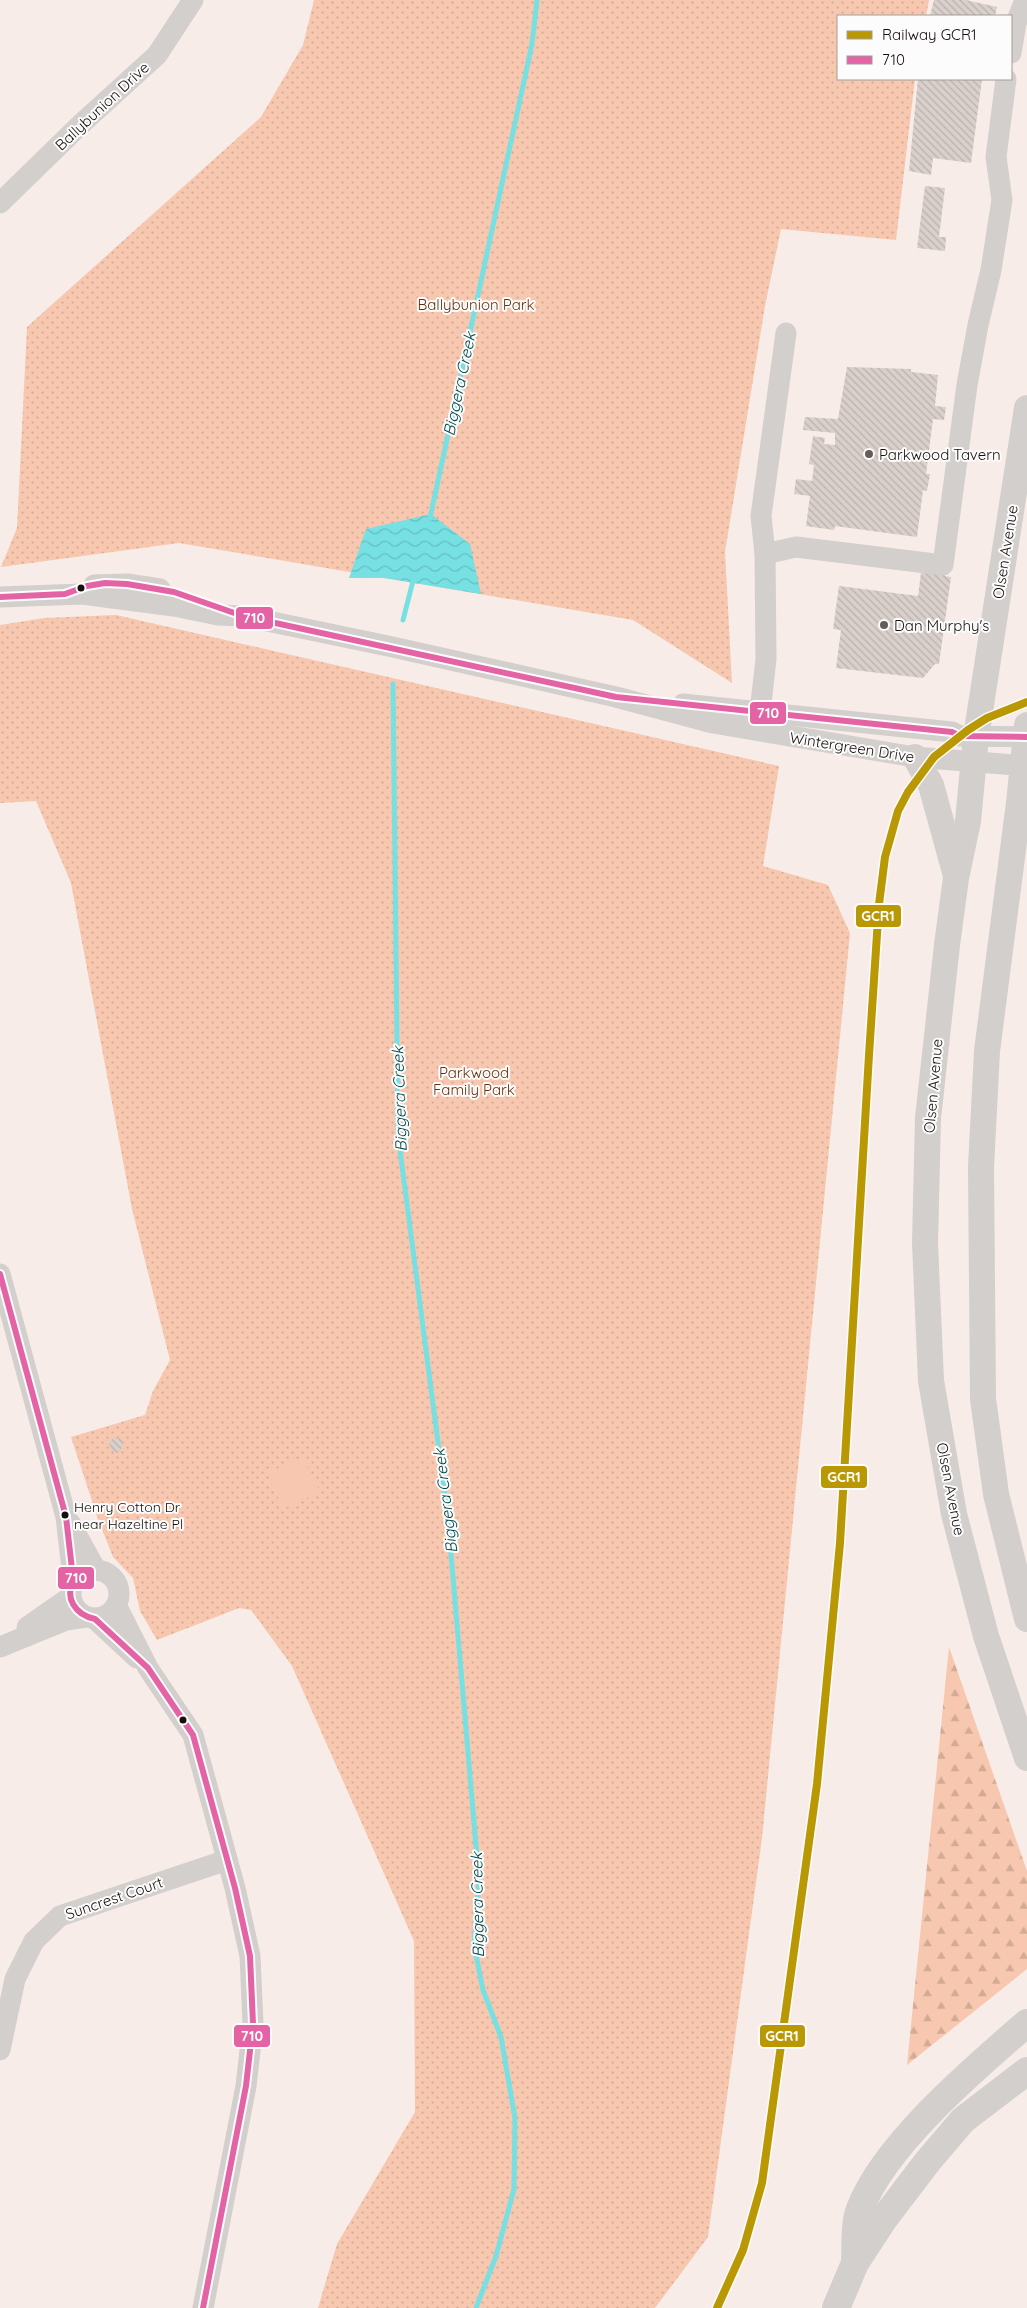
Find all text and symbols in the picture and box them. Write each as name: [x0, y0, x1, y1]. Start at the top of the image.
legend: [837, 15, 1012, 80]
text: Railway GCR1: [882, 25, 977, 44]
text: 710: [882, 50, 905, 69]
street label: Ballybunion Drive: [51, 58, 153, 154]
park label: Ballybunion Park: [417, 295, 535, 314]
water label: Biggera Creek: [438, 329, 480, 438]
place label: Parkwood Tavern: [879, 445, 1001, 464]
marker: Parkwood Tavern: [863, 448, 875, 460]
street label: Olsen Avenue: [988, 504, 1022, 600]
unlabelled marker: [76, 583, 86, 593]
line badge: 710: [235, 606, 274, 630]
text: 710: [243, 609, 266, 627]
place label: Dan Murphy's: [894, 616, 989, 635]
marker: Dan Murphy's: [878, 619, 890, 631]
line badge: 710: [749, 701, 787, 725]
text: 710: [757, 704, 780, 722]
street label: Wintergreen Drive: [788, 728, 916, 766]
line badge: GCR1: [855, 904, 902, 928]
text: GCR1: [861, 907, 895, 925]
street label: Olsen Avenue: [919, 1038, 947, 1134]
water label: Biggera Creek: [387, 1045, 411, 1152]
park label: Parkwood Family Park: [433, 1063, 515, 1099]
street label: Olsen Avenue: [933, 1441, 969, 1537]
water label: Biggera Creek: [428, 1446, 461, 1555]
line badge: GCR1: [820, 1465, 868, 1489]
text: GCR1: [827, 1468, 861, 1486]
place label: Henry Cotton Dr near Hazeltine Pl: [74, 1498, 183, 1533]
marker: Henry Cotton Dr near Hazeltine Pl: [60, 1510, 70, 1520]
line badge: 710: [57, 1566, 95, 1590]
text: 710: [65, 1569, 88, 1587]
unlabelled marker: [178, 1715, 188, 1725]
water label: Biggera Creek: [466, 1851, 488, 1958]
street label: Suncrest Court: [63, 1872, 165, 1924]
line badge: 710: [233, 2024, 271, 2048]
line badge: GCR1: [759, 2024, 806, 2048]
text: 710: [241, 2027, 264, 2045]
text: GCR1: [765, 2027, 799, 2045]

